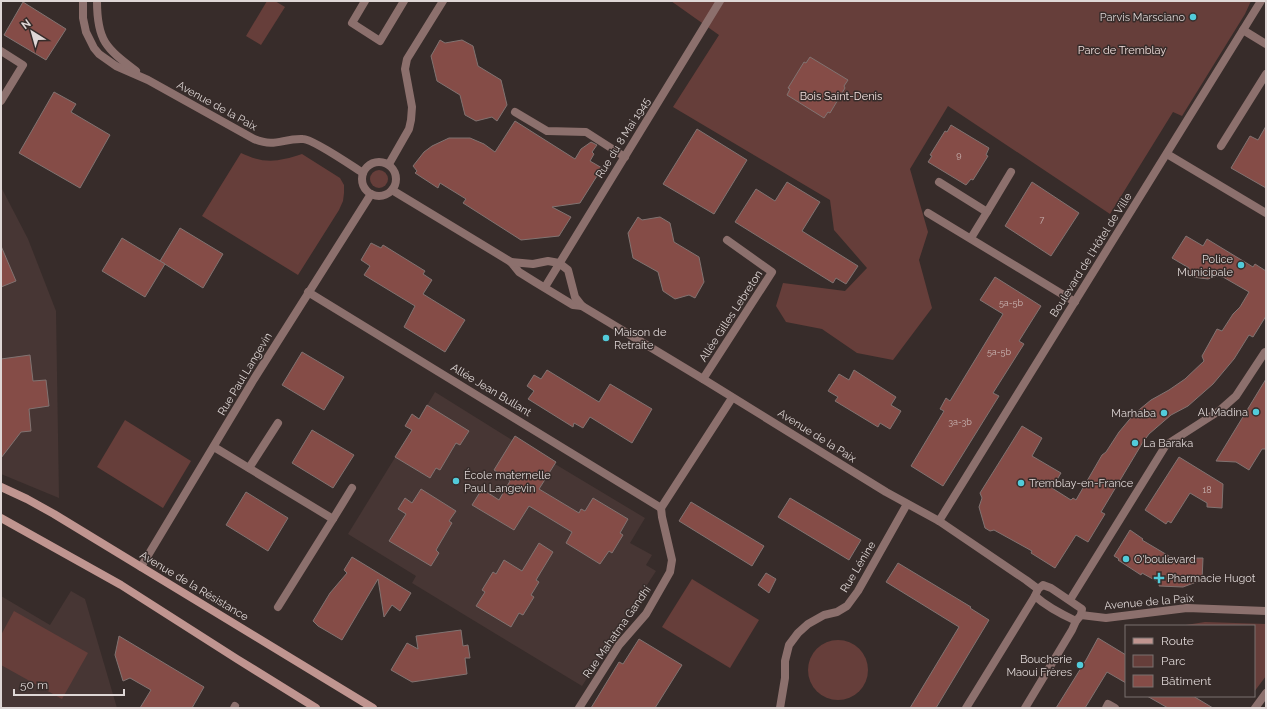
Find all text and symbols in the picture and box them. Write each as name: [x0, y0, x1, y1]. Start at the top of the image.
place label: Parvis Marsciano: [1100, 11, 1185, 24]
north arrow: [12, 12, 52, 52]
marker: Parvis Marsciano: [1188, 12, 1198, 22]
text: N: [19, 17, 34, 32]
park label: Parc de Tremblay: [1078, 44, 1166, 57]
street label: Avenue de la Paix: [174, 78, 260, 134]
park label: Bois Saint-Denis: [800, 90, 882, 103]
street label: Rue du 8 Mai 1945: [593, 95, 653, 181]
house number: 9: [956, 150, 962, 160]
street label: Boulevard de l'Hôtel de Ville: [1047, 190, 1135, 319]
house number: 7: [1040, 215, 1045, 225]
place label: Police Municipale: [1177, 253, 1234, 279]
marker: Police Municipale: [1236, 260, 1246, 270]
street label: Allée Gilles Lebreton: [697, 268, 765, 364]
house number: 5a-5b: [999, 298, 1023, 308]
place label: Maison de Retraite: [614, 326, 667, 352]
street label: Rue Paul Langevin: [215, 330, 275, 418]
marker: Maison de Retraite: [601, 333, 611, 343]
house number: 5a-5b: [987, 347, 1011, 357]
street label: Allée Jean Bullant: [448, 361, 534, 419]
place label: Al Madina: [1198, 406, 1248, 419]
street label: Avenue de la Paix: [775, 407, 859, 466]
place label: Marhaba: [1111, 407, 1156, 420]
marker: Al Madina: [1251, 407, 1261, 417]
marker: Marhaba: [1159, 408, 1169, 418]
house number: 3a-3b: [948, 417, 972, 427]
place label: La Baraka: [1143, 437, 1193, 450]
marker: La Baraka: [1130, 438, 1140, 448]
place label: École maternelle Paul Langevin: [464, 468, 551, 495]
marker: École maternelle Paul Langevin: [451, 476, 461, 486]
place label: Tremblay-en-France: [1029, 477, 1134, 490]
marker: Tremblay-en-France: [1016, 478, 1026, 488]
house number: 18: [1202, 485, 1212, 495]
street label: Rue Lénine: [838, 539, 879, 595]
street label: Avenue de la Résistance: [137, 548, 251, 624]
place label: O'boulevard: [1134, 553, 1196, 566]
marker: O'boulevard: [1121, 554, 1131, 564]
place label: Pharmacie Hugot: [1167, 572, 1256, 585]
marker: Pharmacie Hugot: [1154, 573, 1164, 583]
street label: Rue Mahatma Gandhi: [580, 583, 654, 681]
street label: Avenue de la Paix: [1104, 592, 1195, 612]
legend: [1125, 625, 1255, 697]
text: Route: [1161, 634, 1194, 648]
place label: Boucherie Maoui Frères: [1006, 653, 1073, 679]
text: Parc: [1161, 654, 1186, 668]
marker: Boucherie Maoui Frères: [1075, 660, 1085, 670]
scale bar: [14, 671, 124, 697]
text: Bâtiment: [1161, 674, 1211, 688]
text: 50 m: [20, 678, 48, 692]

